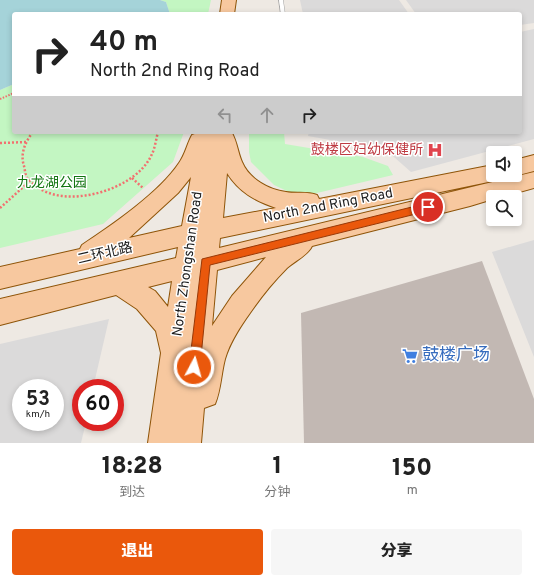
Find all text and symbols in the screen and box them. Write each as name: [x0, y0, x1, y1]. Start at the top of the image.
text: 40 m: [90, 25, 158, 61]
icon: right: [24, 28, 76, 80]
text: North 2nd Ring Road: [90, 60, 260, 83]
icon: left: [214, 104, 236, 126]
icon: ahead: [256, 104, 278, 126]
icon: right: [298, 104, 320, 126]
place label: 鼓楼区妇幼保健所: [311, 141, 423, 159]
hospital icon: 鼓楼区妇幼保健所: [426, 141, 444, 159]
map controls: [486, 146, 522, 226]
button: sound: [486, 146, 522, 182]
park label: 九龙湖公园: [17, 174, 87, 192]
street label: North 2nd Ring Road: [262, 185, 394, 227]
street label: North Zhongshan Road: [169, 190, 207, 338]
pin: [411, 190, 445, 224]
button: search: [486, 190, 522, 226]
icon: arrive: [417, 196, 439, 218]
street label: 二环北路: [76, 238, 134, 269]
place label: 鼓楼广场: [422, 345, 490, 367]
position arrow: [173, 346, 215, 388]
supermarket icon: 鼓楼广场: [401, 347, 419, 365]
speed limit sign: 60: [72, 379, 124, 431]
text: 53: [26, 387, 50, 413]
text: km/h: [26, 408, 50, 421]
text: 18:28: [102, 452, 163, 482]
text: 1: [272, 452, 282, 482]
text: 150: [392, 454, 432, 484]
text: m: [407, 483, 418, 499]
text: 到达: [119, 485, 145, 501]
text: 分钟: [264, 485, 290, 501]
button: 退出: [12, 529, 263, 575]
button: 分享: [271, 529, 522, 575]

